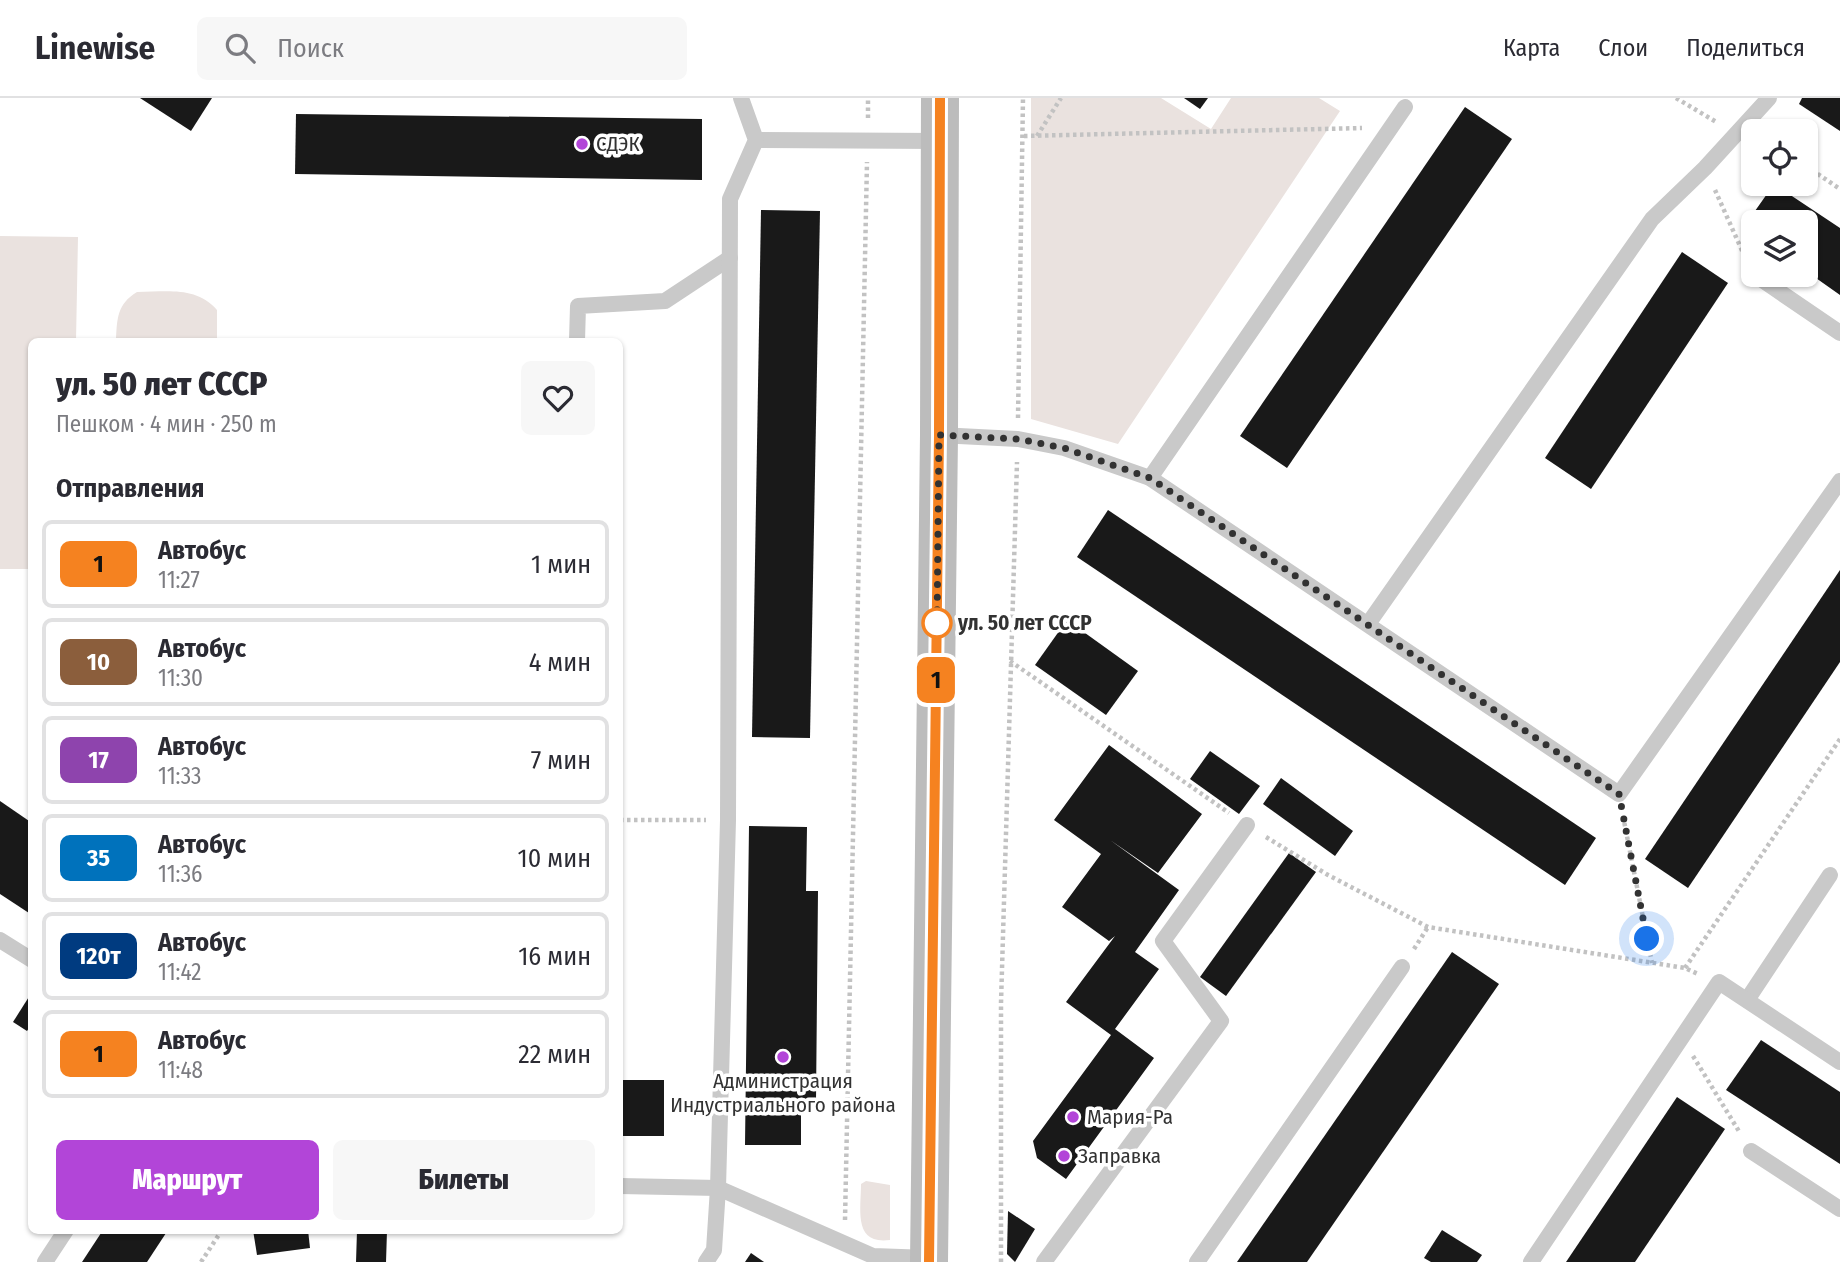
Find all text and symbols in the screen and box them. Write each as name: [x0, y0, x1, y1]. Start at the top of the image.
search box: [197, 17, 687, 80]
text: Linewise: [35, 28, 155, 68]
icon: search: [221, 29, 259, 67]
text: Поиск: [277, 33, 344, 64]
text: Карта: [1503, 34, 1560, 62]
text: Слои: [1598, 34, 1648, 62]
text: Поделиться: [1686, 34, 1805, 62]
map controls: [1741, 119, 1818, 287]
button: locate: [1741, 119, 1818, 196]
place label: СДЭК: [596, 131, 640, 157]
marker: СДЭК: [574, 136, 590, 152]
button: layers: [1741, 210, 1818, 287]
button: heart: [521, 361, 595, 435]
text: ул. 50 лет СССР: [56, 364, 267, 404]
text: Пешком · 4 мин · 250 m: [56, 410, 277, 438]
text: Отправления: [56, 473, 205, 504]
text: Автобус: [158, 535, 246, 566]
text: 1 мин: [531, 549, 591, 580]
text: 1: [93, 550, 104, 578]
text: 11:27: [158, 566, 200, 594]
marker: ул. 50 лет СССР: [922, 608, 952, 638]
place label: ул. 50 лет СССР: [957, 610, 1092, 636]
text: Автобус: [158, 633, 246, 664]
text: 4 мин: [529, 647, 591, 678]
text: 10: [87, 648, 110, 676]
line badge: 1: [913, 657, 959, 703]
text: 11:30: [158, 664, 203, 692]
text: 1: [931, 666, 941, 694]
text: Автобус: [158, 731, 246, 762]
text: 7 мин: [531, 745, 591, 776]
text: 17: [88, 746, 109, 774]
text: 11:33: [158, 762, 201, 790]
text: Автобус: [158, 829, 246, 860]
text: 10 мин: [518, 843, 591, 874]
text: 35: [87, 844, 110, 872]
text: 11:36: [158, 860, 202, 888]
your location: [1629, 921, 1664, 956]
text: Автобус: [158, 927, 246, 958]
text: 16 мин: [518, 941, 591, 972]
text: 120т: [76, 942, 121, 970]
text: 11:42: [158, 958, 201, 986]
text: Автобус: [158, 1025, 246, 1056]
text: 22 мин: [518, 1039, 591, 1070]
text: 1: [93, 1040, 104, 1068]
marker: Администрация Индустриального района: [775, 1049, 791, 1065]
text: 11:48: [158, 1056, 203, 1084]
place label: Администрация Индустриального района: [670, 1068, 896, 1118]
place label: Мария-Ра: [1087, 1104, 1173, 1130]
marker: Мария-Ра: [1065, 1109, 1081, 1125]
button: Маршрут: [56, 1140, 319, 1220]
button: Билеты: [333, 1140, 595, 1220]
place label: Заправка: [1078, 1143, 1161, 1169]
marker: Заправка: [1056, 1148, 1072, 1164]

